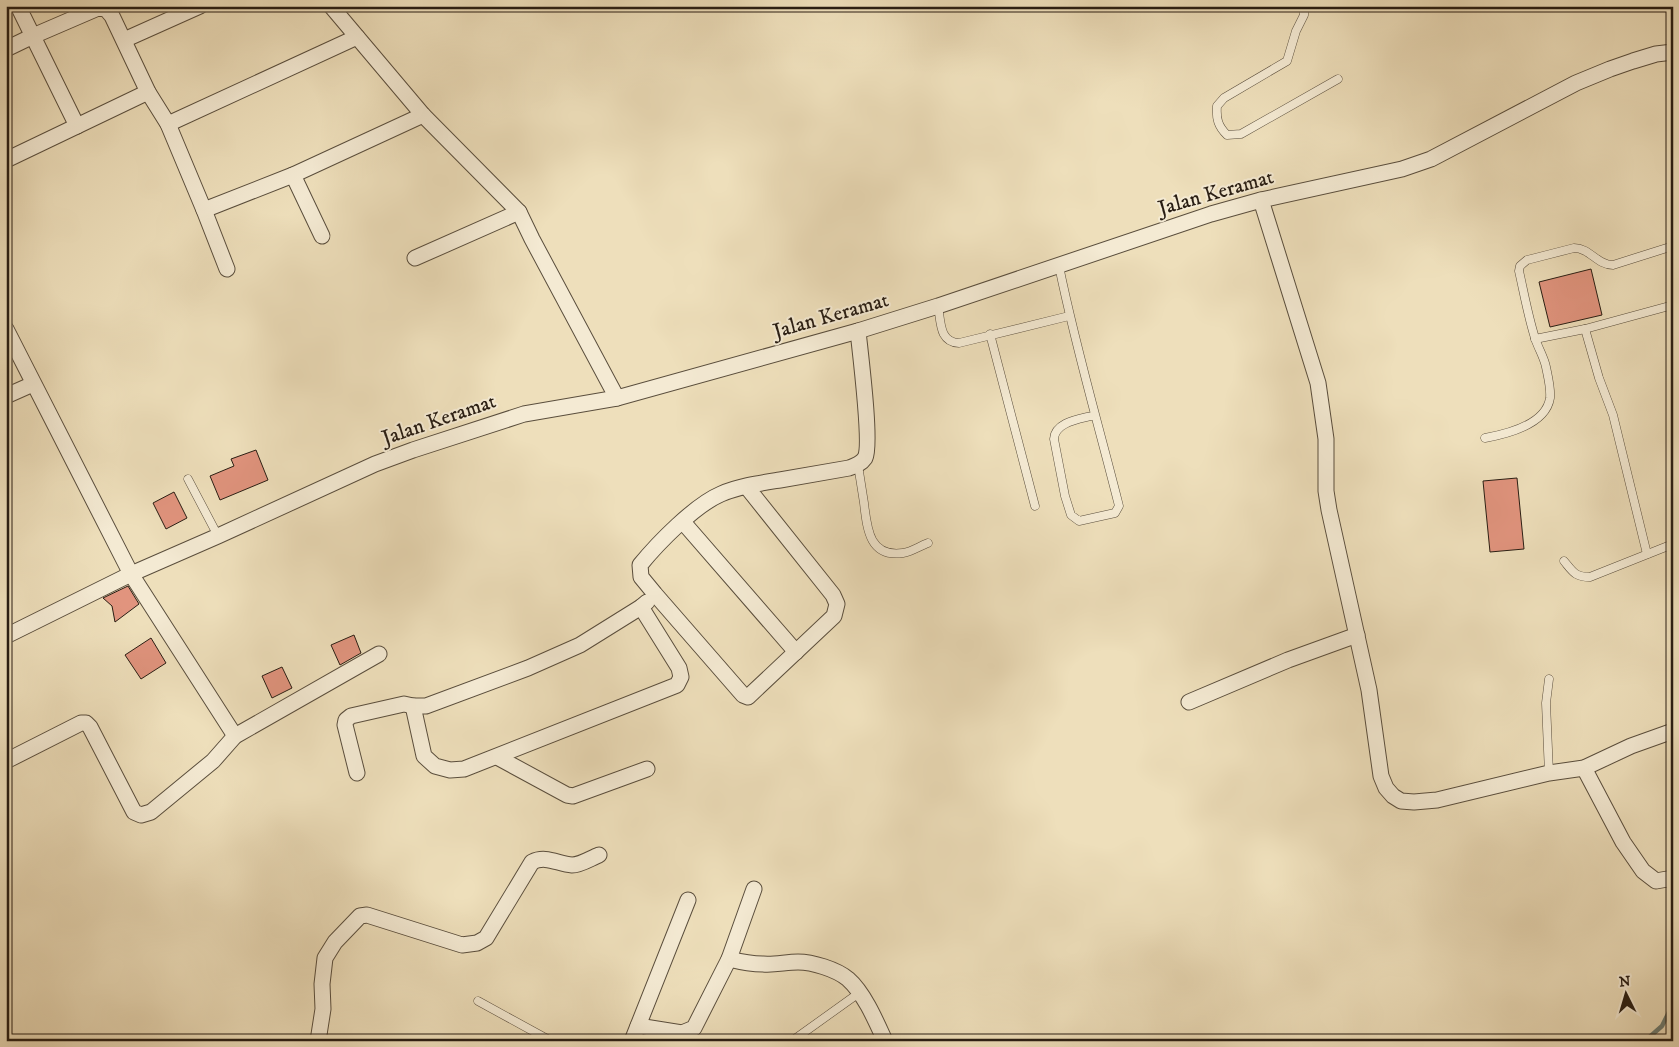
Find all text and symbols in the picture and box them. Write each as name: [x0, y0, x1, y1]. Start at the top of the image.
street label: Jalan Keramat: [1153, 164, 1277, 222]
street label: Jalan Keramat: [768, 287, 892, 345]
street label: Jalan Keramat: [377, 388, 500, 452]
north arrow: [1602, 970, 1652, 1020]
text: N: [1618, 973, 1632, 992]

